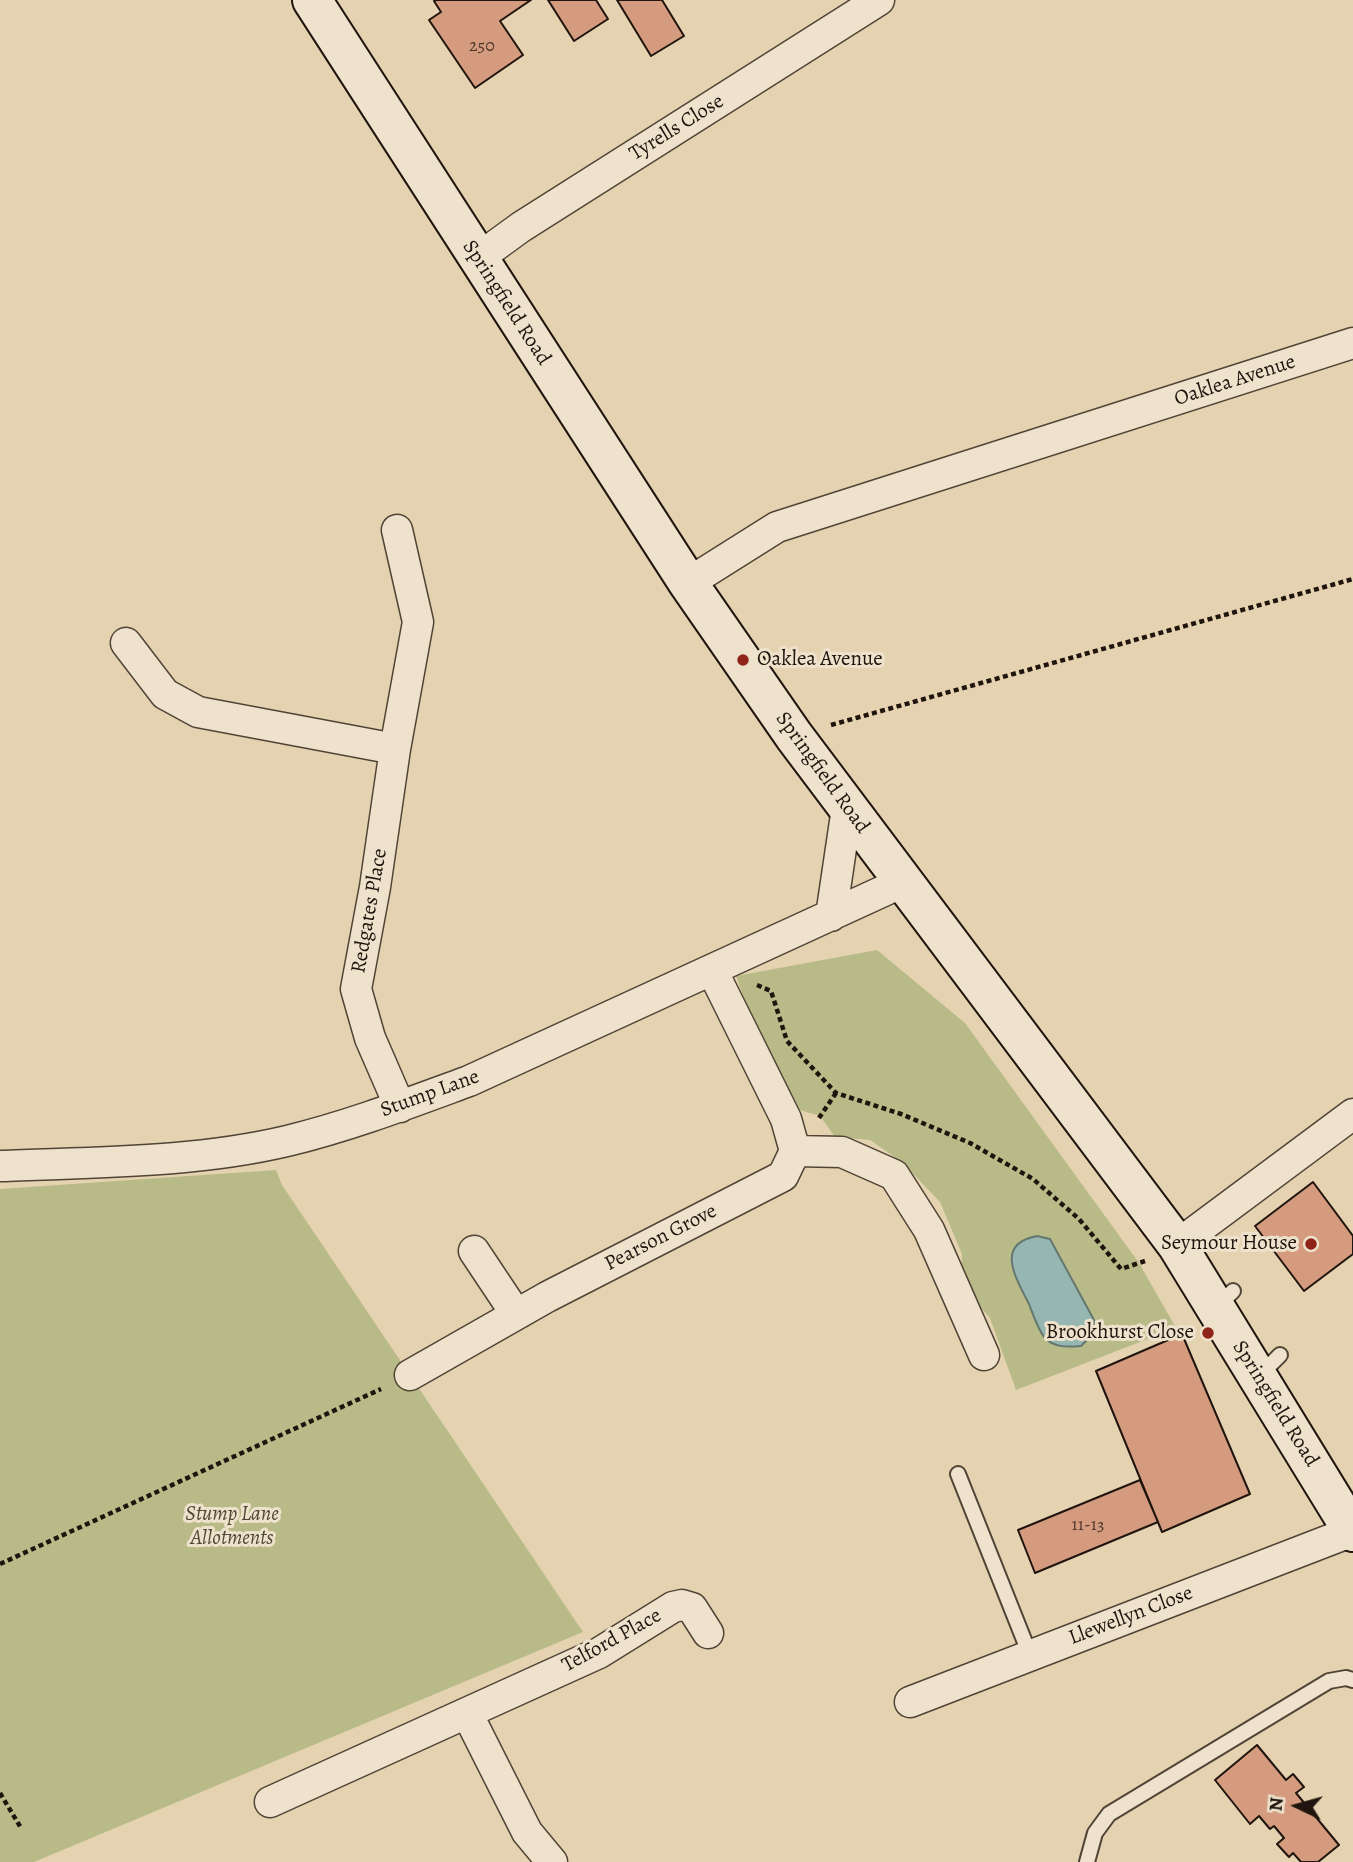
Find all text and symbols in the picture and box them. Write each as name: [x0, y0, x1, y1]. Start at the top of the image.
house number: 250: [469, 36, 495, 58]
street label: Tyrells Close: [625, 89, 729, 167]
street label: Springfield Road: [456, 236, 556, 370]
street label: Oaklea Avenue: [1171, 350, 1299, 412]
place label: Oaklea Avenue: [757, 647, 883, 673]
marker: Oaklea Avenue: [735, 652, 751, 668]
street label: Springfield Road: [769, 707, 875, 839]
street label: Redgates Place: [347, 847, 393, 975]
street label: Stump Lane: [377, 1064, 483, 1124]
street label: Pearson Grove: [601, 1199, 721, 1277]
place label: Seymour House: [1161, 1231, 1297, 1257]
marker: Seymour House: [1303, 1236, 1319, 1252]
place label: Brookhurst Close: [1046, 1320, 1194, 1346]
marker: Brookhurst Close: [1200, 1325, 1216, 1341]
street label: Springfield Road: [1226, 1336, 1324, 1472]
park label: Stump Lane Allotments: [185, 1502, 279, 1552]
house number: 11-13: [1072, 1515, 1104, 1537]
street label: Llewellyn Close: [1065, 1581, 1197, 1651]
street label: Telford Place: [558, 1603, 666, 1679]
north arrow: [1262, 1771, 1332, 1841]
text: N: [1263, 1796, 1290, 1812]

